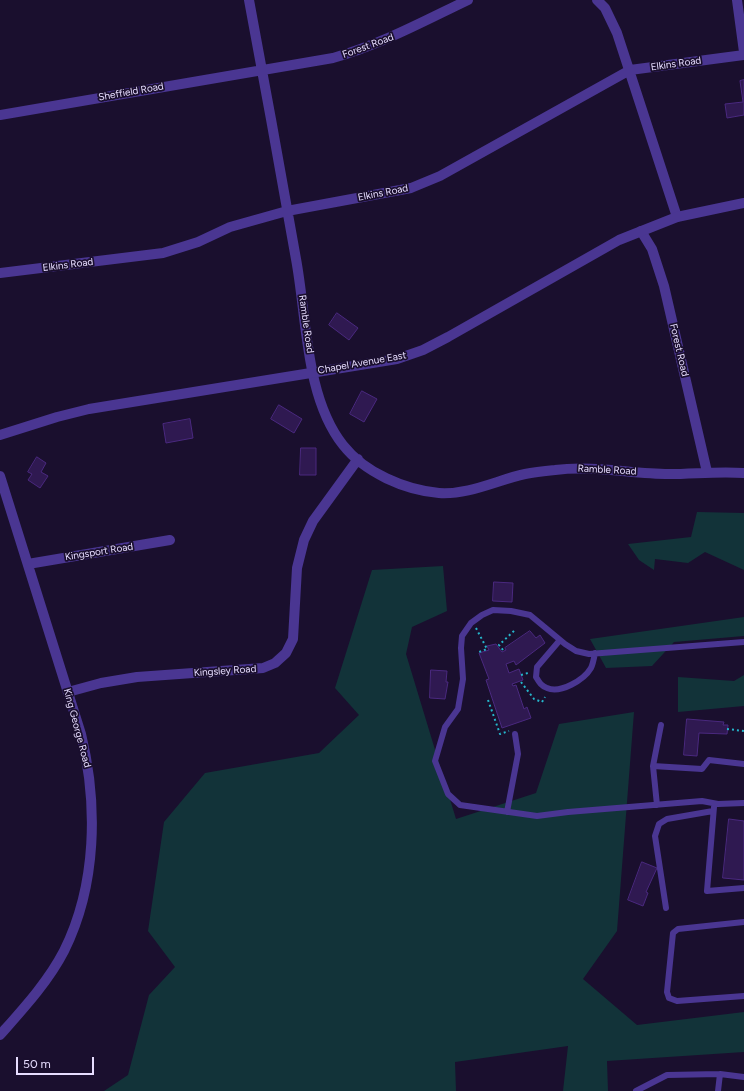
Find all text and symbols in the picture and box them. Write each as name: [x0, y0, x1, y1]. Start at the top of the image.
street label: Forest Road: [341, 31, 395, 61]
street label: Elkins Road: [650, 55, 702, 73]
street label: Sheffield Road: [98, 80, 164, 104]
street label: Elkins Road: [357, 182, 409, 204]
street label: Elkins Road: [42, 256, 94, 274]
street label: Ramble Road: [296, 294, 316, 354]
street label: Forest Road: [667, 322, 691, 378]
street label: Chapel Avenue East: [317, 349, 407, 377]
street label: Ramble Road: [577, 462, 637, 478]
street label: Kingsport Road: [64, 541, 134, 563]
street label: Kingsley Road: [193, 663, 257, 679]
street label: King George Road: [61, 687, 93, 769]
scale bar: [18, 1049, 96, 1075]
text: 50 m: [23, 1057, 51, 1071]

